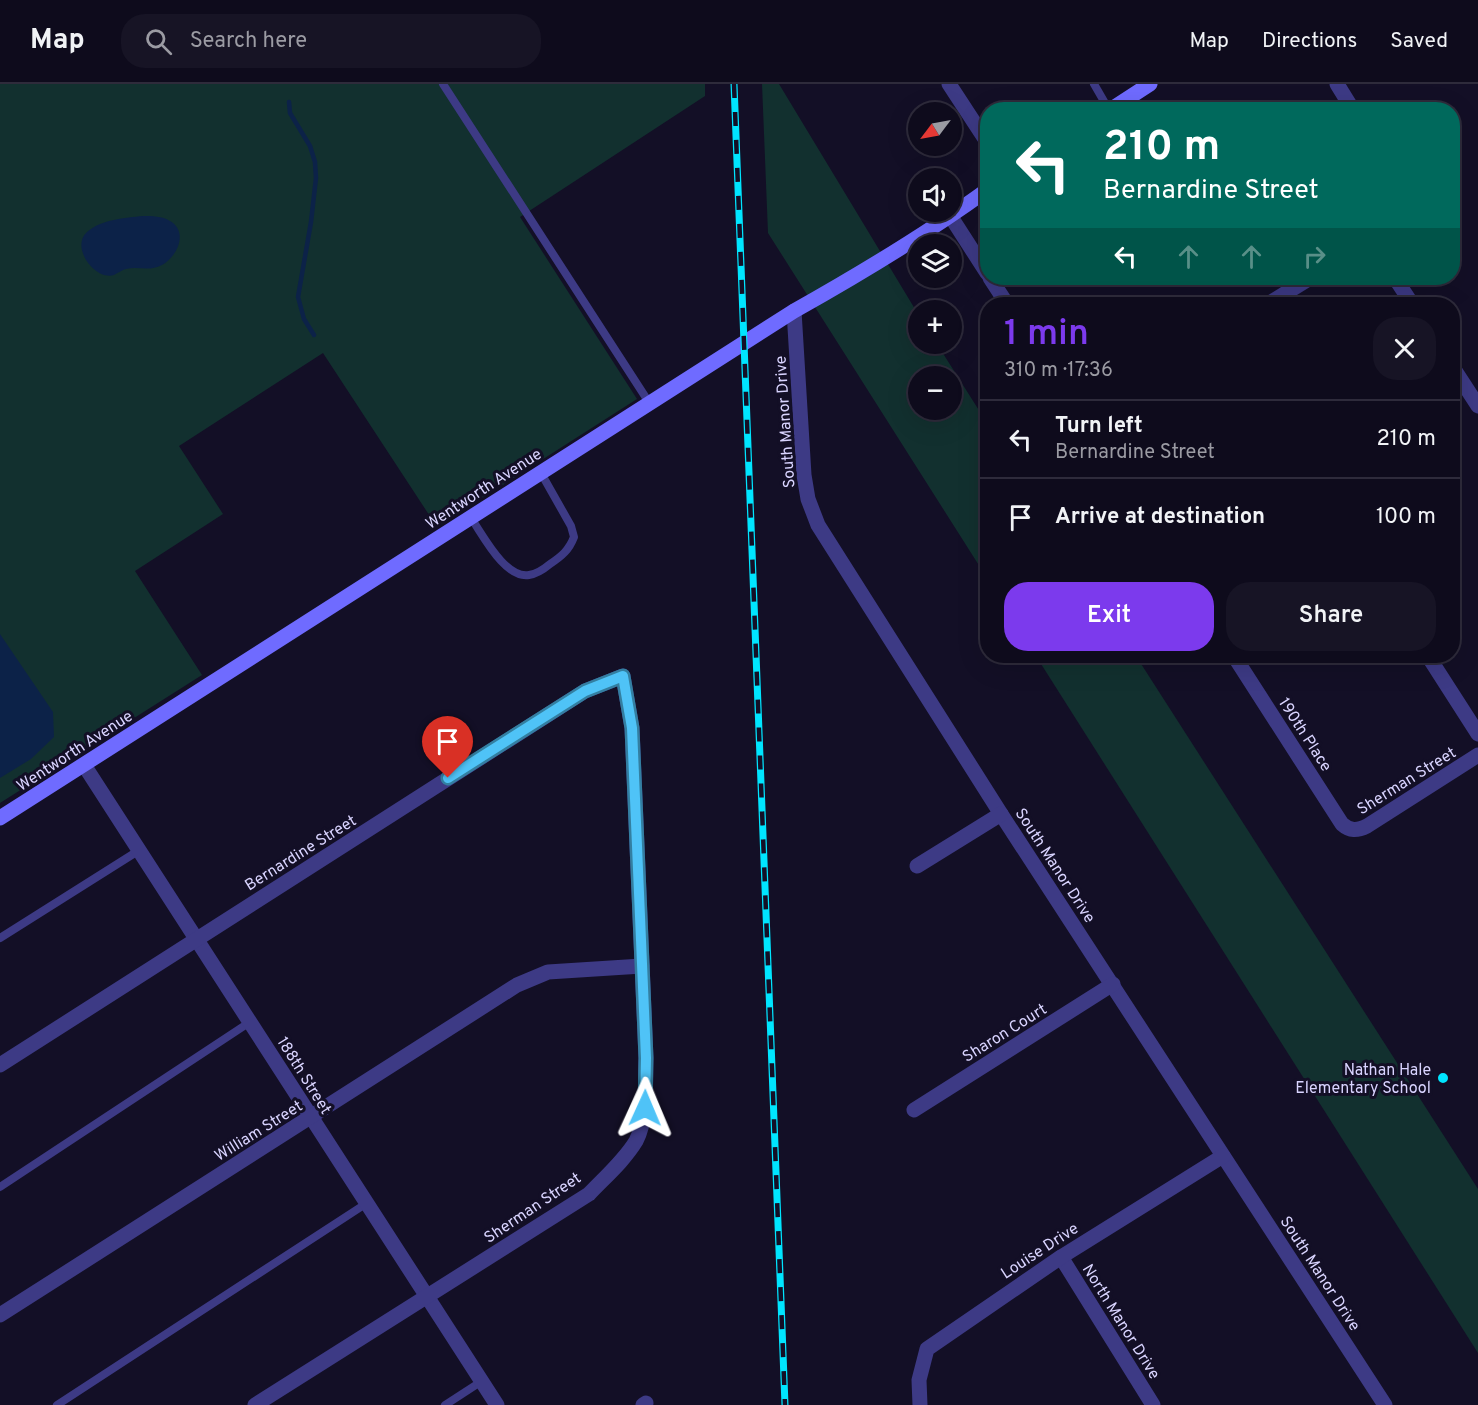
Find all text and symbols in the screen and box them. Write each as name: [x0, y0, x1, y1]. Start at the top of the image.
search box: [121, 14, 541, 68]
text: Map: [30, 23, 85, 59]
icon: search: [142, 25, 175, 58]
text: Search here: [190, 28, 307, 55]
text: Map: [1189, 28, 1229, 55]
text: Directions: [1262, 28, 1357, 55]
text: Saved: [1390, 28, 1448, 55]
north arrow: [908, 102, 962, 156]
map controls: [908, 102, 962, 420]
text: 210 m: [1103, 122, 1220, 175]
icon: left: [1004, 126, 1082, 204]
button: sound: [908, 168, 962, 222]
text: Bernardine Street: [1103, 174, 1319, 208]
button: layers: [908, 234, 962, 288]
icon: left: [1109, 240, 1142, 273]
icon: ahead: [1172, 240, 1205, 273]
icon: ahead: [1235, 240, 1268, 273]
icon: right: [1298, 240, 1331, 273]
button: +: [908, 300, 962, 354]
text: 1 min: [1004, 312, 1089, 358]
button: close: [1373, 317, 1436, 380]
street label: South Manor Drive: [771, 355, 801, 489]
text: 310 m · 17:36: [1004, 358, 1113, 384]
button: −: [908, 366, 962, 420]
text: Turn left: [1055, 413, 1143, 440]
icon: left: [1004, 423, 1037, 456]
text: 210 m: [1376, 426, 1436, 453]
text: Bernardine Street: [1055, 440, 1215, 466]
street label: Wentworth Avenue: [422, 445, 546, 535]
icon: arrive: [1004, 501, 1037, 534]
text: Arrive at destination: [1055, 504, 1265, 531]
text: 100 m: [1376, 504, 1436, 531]
button: Exit: [1004, 582, 1214, 651]
button: Share: [1226, 582, 1436, 651]
street label: 190th Place: [1273, 694, 1336, 776]
street label: Wentworth Avenue: [13, 707, 137, 797]
pin: [422, 716, 473, 778]
icon: arrive: [431, 725, 464, 758]
street label: Sherman Street: [1354, 743, 1460, 820]
street label: South Manor Drive: [1010, 805, 1099, 927]
street label: Bernardine Street: [242, 811, 361, 896]
street label: Sharon Court: [959, 1000, 1051, 1068]
street label: 188th Street: [272, 1034, 335, 1119]
place label: Nathan Hale Elementary School: [1295, 1061, 1431, 1099]
marker: Nathan Hale Elementary School: [1436, 1071, 1450, 1085]
position arrow: [613, 1076, 677, 1140]
street label: William Street: [211, 1097, 307, 1167]
street label: Sherman Street: [481, 1169, 585, 1248]
street label: South Manor Drive: [1275, 1213, 1364, 1335]
street label: Louise Drive: [998, 1219, 1083, 1284]
street label: North Manor Drive: [1077, 1261, 1164, 1383]

